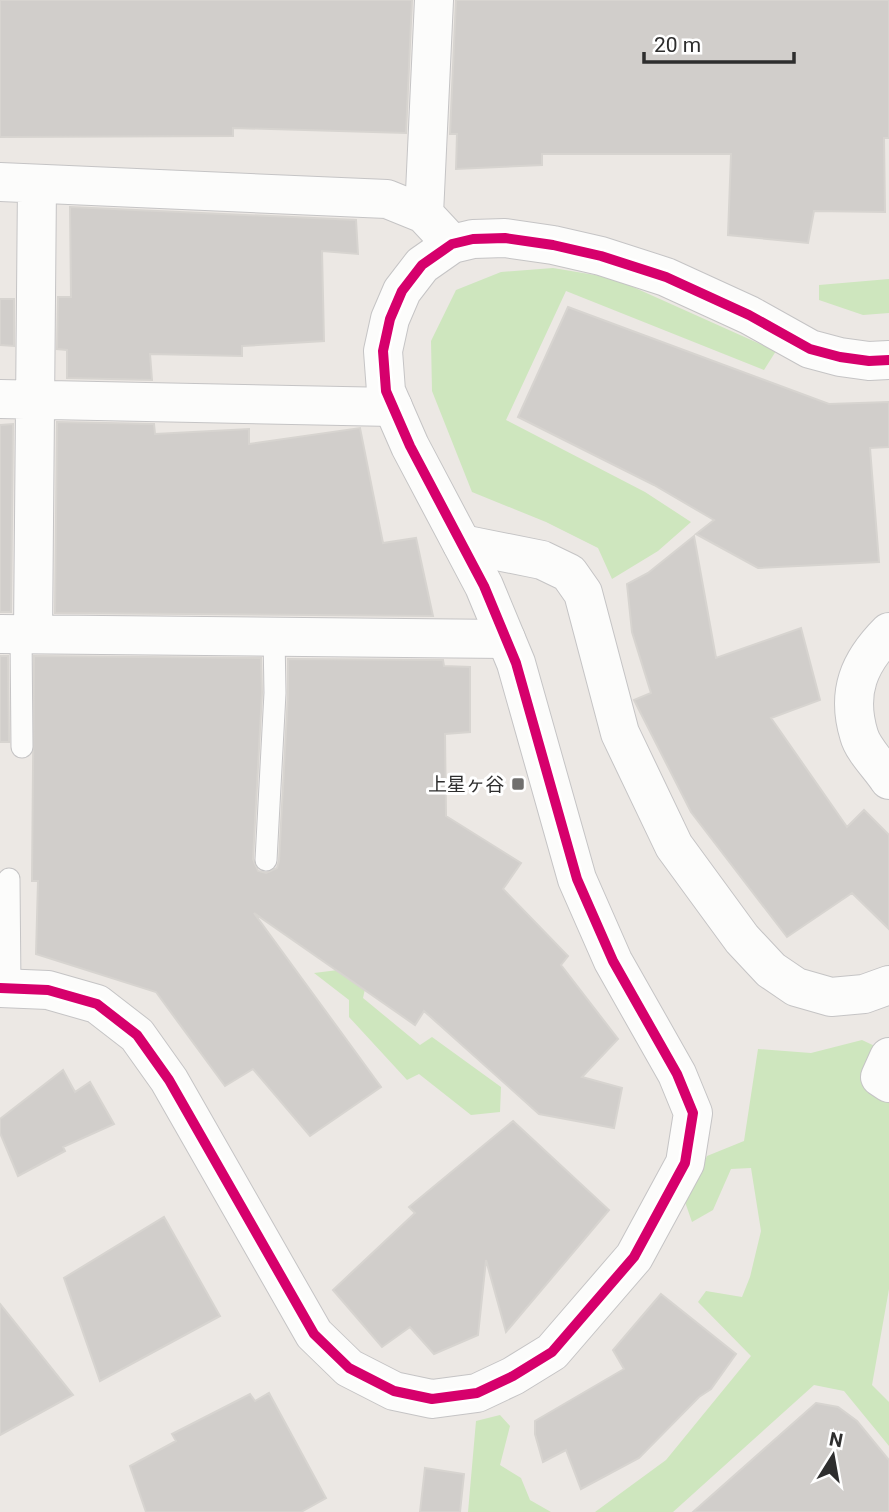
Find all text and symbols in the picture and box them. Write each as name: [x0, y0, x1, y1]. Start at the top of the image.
scale bar: [644, 21, 794, 65]
text: 20 m: [654, 33, 701, 57]
place label: 上星ヶ谷: [428, 773, 504, 796]
marker: 上星ヶ谷: [510, 776, 526, 792]
north arrow: [798, 1421, 868, 1491]
text: N: [827, 1427, 845, 1452]

